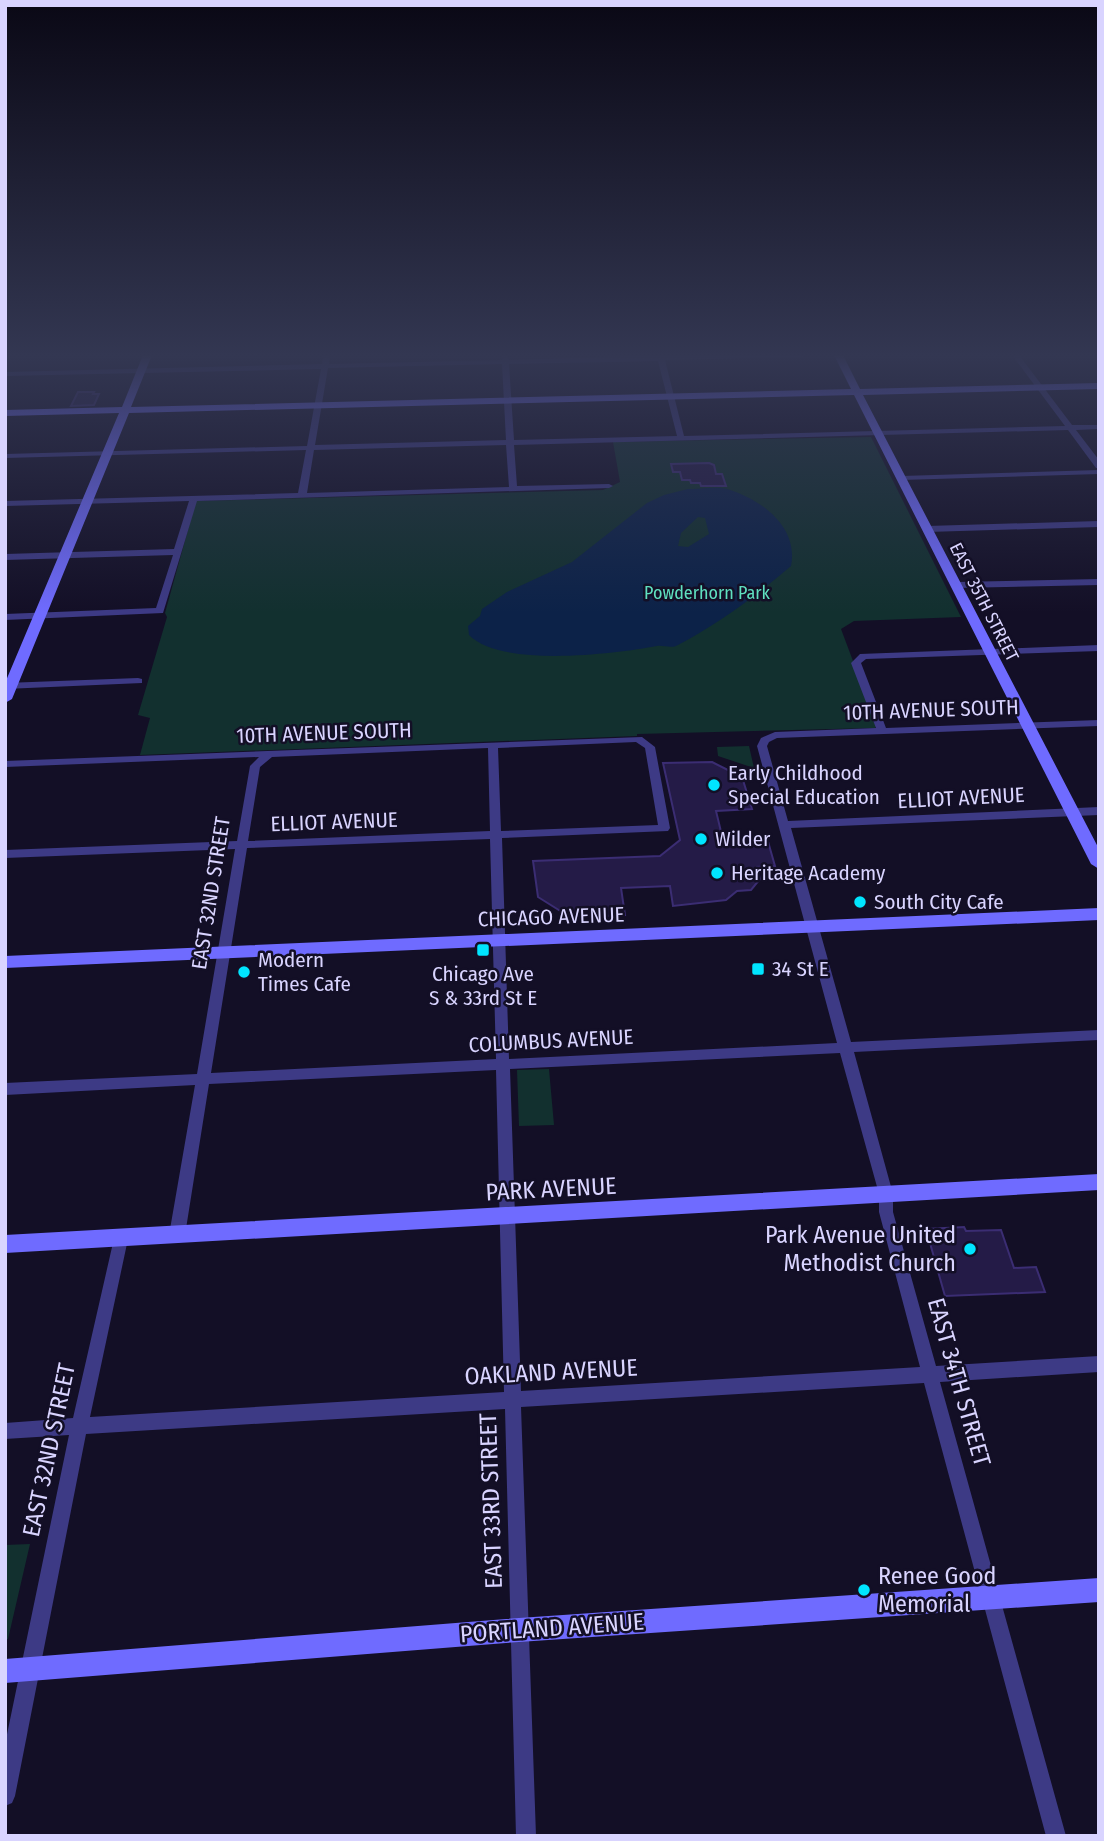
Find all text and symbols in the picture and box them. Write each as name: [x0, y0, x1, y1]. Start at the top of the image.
street label: EAST 35TH STREET: [945, 539, 1024, 666]
park label: Powderhorn Park: [644, 582, 771, 604]
street label: 10TH AVENUE SOUTH: [843, 694, 1019, 726]
street label: 10TH AVENUE SOUTH: [236, 717, 412, 749]
place label: Early Childhood Special Education: [728, 760, 880, 810]
marker: Early Childhood Special Education: [706, 777, 722, 793]
street label: ELLIOT AVENUE: [897, 782, 1025, 814]
street label: ELLIOT AVENUE: [270, 807, 398, 837]
street label: EAST 32ND STREET: [186, 814, 236, 971]
place label: Wilder: [715, 826, 771, 852]
marker: Wilder: [693, 831, 709, 847]
place label: Heritage Academy: [731, 860, 886, 886]
marker: Heritage Academy: [709, 865, 725, 881]
place label: South City Cafe: [874, 889, 1004, 915]
marker: South City Cafe: [852, 894, 868, 910]
street label: CHICAGO AVENUE: [477, 901, 625, 933]
marker: Chicago Ave S & 33rd St E: [475, 942, 491, 958]
place label: Modern Times Cafe: [258, 947, 351, 997]
place label: 34 St E: [772, 956, 829, 982]
place label: Chicago Ave S & 33rd St E: [429, 961, 537, 1011]
marker: 34 St E: [750, 961, 766, 977]
marker: Modern Times Cafe: [236, 964, 252, 980]
street label: COLUMBUS AVENUE: [468, 1024, 634, 1058]
street label: PARK AVENUE: [485, 1172, 617, 1206]
place label: Park Avenue United Methodist Church: [765, 1221, 956, 1277]
marker: Park Avenue United Methodist Church: [962, 1241, 978, 1257]
street label: EAST 34TH STREET: [922, 1295, 996, 1469]
street label: OAKLAND AVENUE: [464, 1353, 638, 1391]
street label: EAST 32ND STREET: [17, 1361, 81, 1539]
street label: EAST 33RD STREET: [474, 1413, 508, 1589]
place label: Renee Good Memorial: [878, 1562, 996, 1618]
marker: Renee Good Memorial: [856, 1582, 872, 1598]
street label: PORTLAND AVENUE: [459, 1608, 645, 1648]

